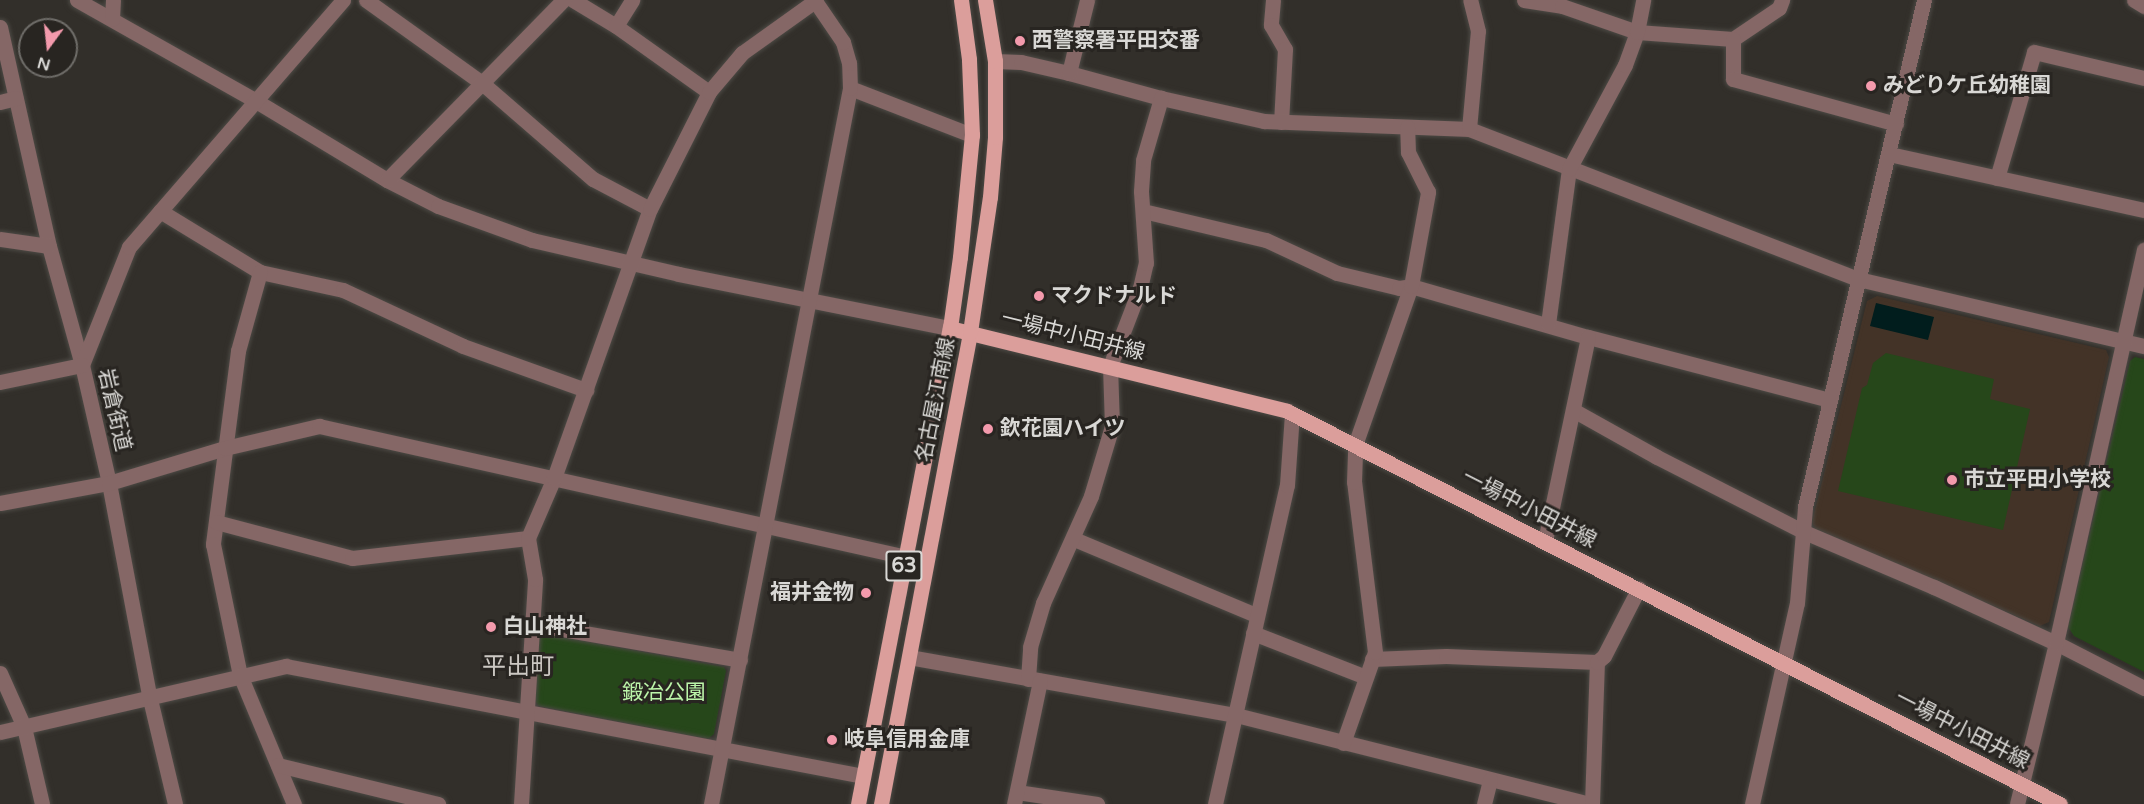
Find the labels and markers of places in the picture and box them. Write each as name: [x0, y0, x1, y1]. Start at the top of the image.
place label: 西警察署平田交番: [1032, 28, 1200, 54]
marker: 西警察署平田交番: [1013, 34, 1027, 48]
place label: みどりケ丘幼稚園: [1883, 73, 2051, 99]
marker: みどりケ丘幼稚園: [1864, 79, 1878, 93]
place label: マクドナルド: [1051, 283, 1177, 309]
marker: マクドナルド: [1032, 289, 1046, 303]
place label: 欽花園ハイツ: [1000, 416, 1126, 442]
marker: 欽花園ハイツ: [981, 422, 995, 436]
place label: 市立平田小学校: [1964, 467, 2111, 493]
marker: 市立平田小学校: [1945, 473, 1959, 487]
place label: 福井金物: [770, 580, 854, 606]
marker: 福井金物: [859, 586, 873, 600]
place label: 白山神社: [503, 614, 587, 640]
marker: 白山神社: [484, 620, 498, 634]
place label: 岐阜信用金庫: [844, 727, 970, 753]
marker: 岐阜信用金庫: [825, 733, 839, 747]

